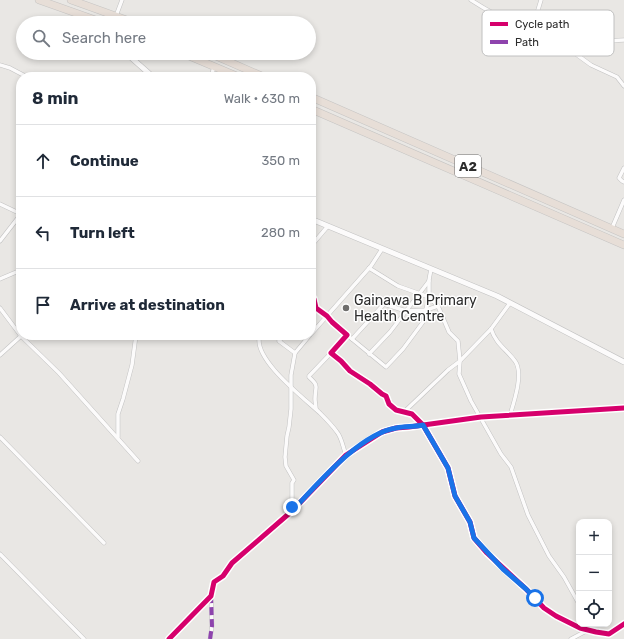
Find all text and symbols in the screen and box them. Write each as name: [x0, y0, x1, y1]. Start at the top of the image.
legend: [482, 10, 614, 56]
search box: [16, 16, 316, 60]
text: Cycle path: [515, 18, 569, 31]
icon: search: [30, 27, 52, 49]
text: Search here: [62, 29, 146, 47]
text: Path: [515, 36, 539, 49]
text: 8 min: [32, 88, 79, 108]
text: Walk · 630 m: [224, 91, 300, 106]
icon: ahead: [32, 150, 54, 172]
text: Continue: [70, 152, 139, 170]
text: 350 m: [261, 153, 300, 168]
road number: A2: [455, 155, 481, 177]
icon: left: [32, 222, 54, 244]
text: Turn left: [70, 224, 135, 242]
text: 280 m: [261, 225, 300, 240]
place label: Gainawa B Primary Health Centre: [354, 292, 477, 325]
icon: arrive: [32, 294, 54, 316]
text: Arrive at destination: [70, 296, 225, 314]
marker: Gainawa B Primary Health Centre: [341, 303, 351, 313]
route end: [283, 498, 301, 516]
map controls: [576, 519, 612, 627]
button: +: [576, 519, 612, 555]
button: −: [576, 555, 612, 591]
route start: [526, 589, 544, 607]
button: locate: [576, 591, 612, 627]

